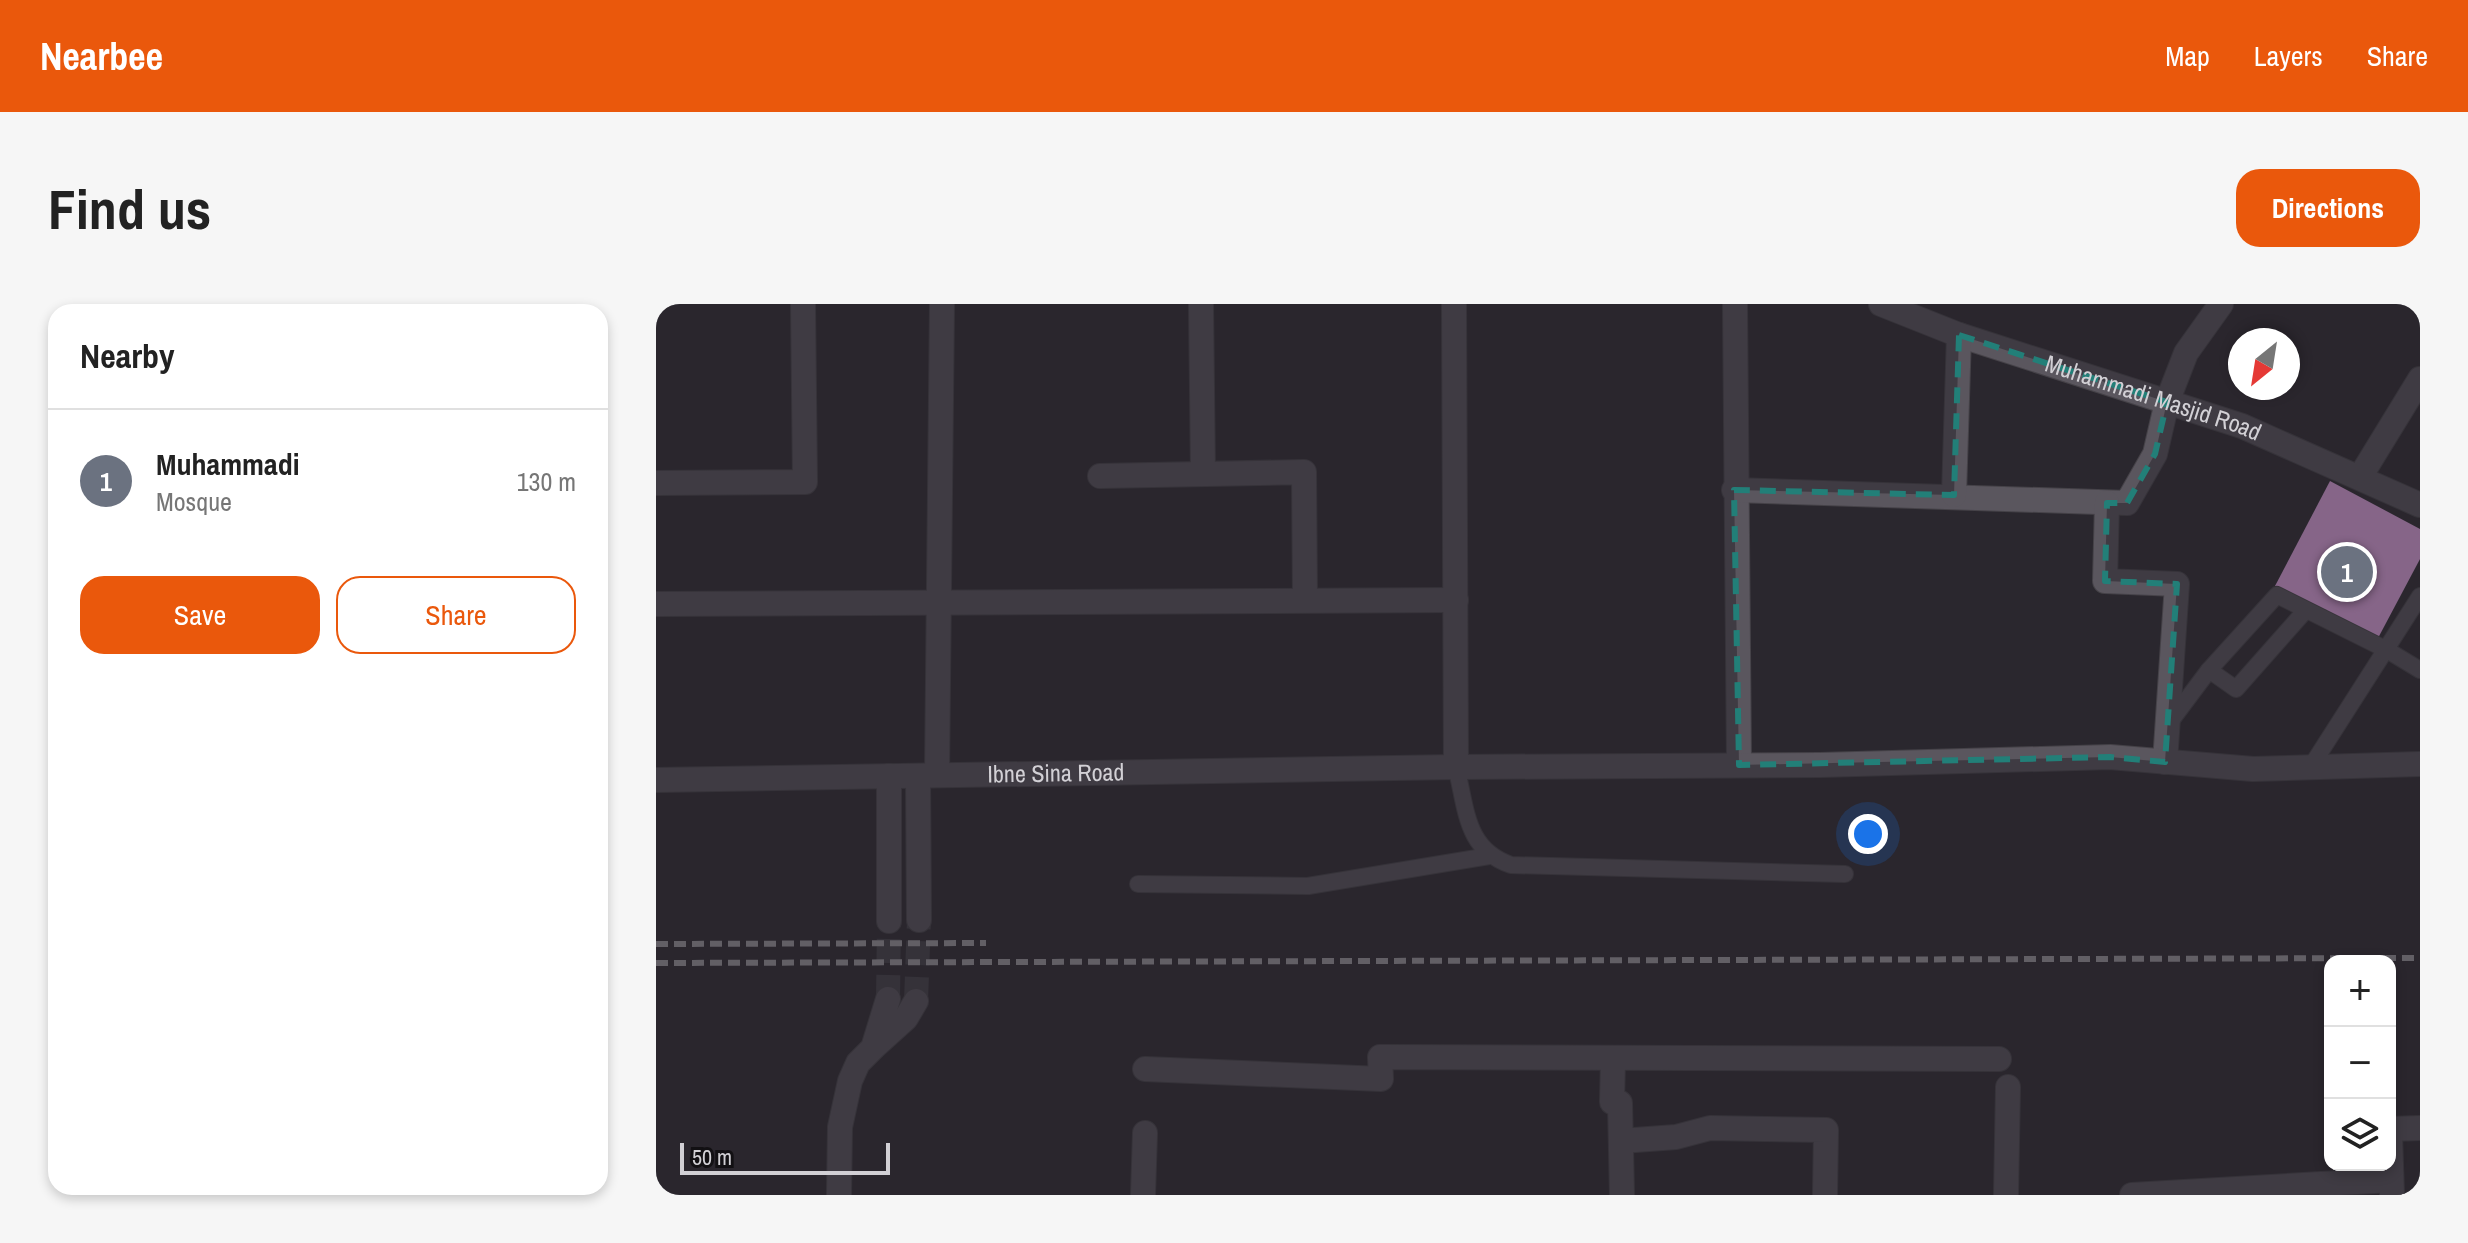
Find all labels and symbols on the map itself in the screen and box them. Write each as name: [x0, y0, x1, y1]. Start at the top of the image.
north arrow: [2228, 328, 2300, 400]
street label: Muhammadi Masjid Road: [2041, 347, 2267, 448]
pin: 1: [2321, 542, 2373, 602]
street label: Ibne Sina Road: [987, 755, 1125, 790]
your location: [1848, 814, 1888, 854]
scale bar: [680, 1139, 890, 1175]

